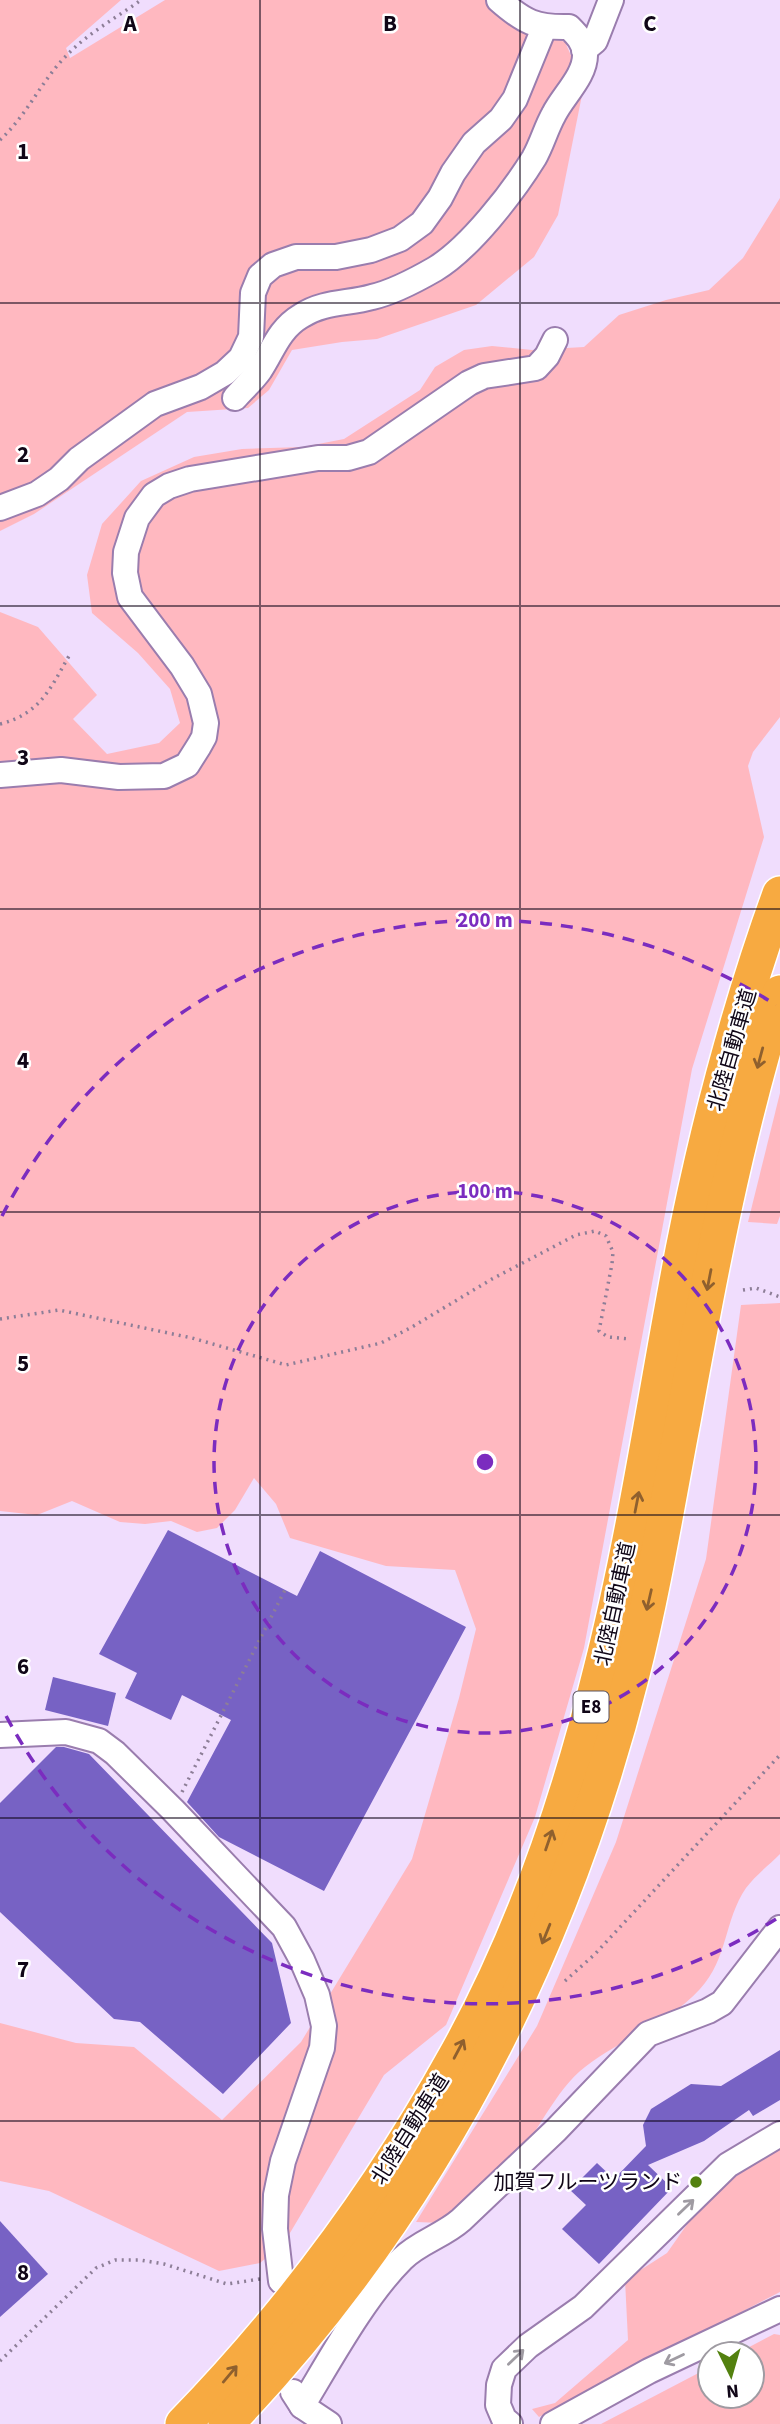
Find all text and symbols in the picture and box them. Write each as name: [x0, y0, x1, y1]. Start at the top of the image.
text: A: [122, 7, 137, 40]
text: B: [383, 7, 397, 40]
text: C: [643, 7, 657, 40]
text: 1: [17, 135, 29, 168]
text: 2: [17, 438, 29, 471]
text: 3: [17, 741, 29, 774]
text: 200 m: [457, 905, 513, 935]
street label: 北陸自動車道: [700, 985, 764, 1115]
text: 4: [17, 1044, 29, 1077]
one-way arrow: [753, 1046, 766, 1069]
text: 100 m: [457, 1176, 513, 1206]
one-way arrow: [702, 1268, 715, 1291]
text: 5: [17, 1347, 29, 1380]
centre of rings: [473, 1450, 497, 1474]
one-way arrow: [631, 1491, 644, 1514]
street label: 北陸自動車道: [587, 1539, 643, 1669]
one-way arrow: [641, 1588, 654, 1610]
text: 6: [17, 1650, 29, 1683]
road number: E8: [574, 1692, 608, 1722]
one-way arrow: [544, 1830, 556, 1852]
one-way arrow: [539, 1922, 552, 1944]
text: 7: [17, 1953, 29, 1986]
one-way arrow: [453, 2039, 467, 2060]
street label: 北陸自動車道: [364, 2068, 456, 2190]
place label: 加賀フルーツランド: [493, 2167, 682, 2197]
marker: 加賀フルーツランド: [688, 2174, 704, 2190]
one-way arrow: [677, 2198, 694, 2215]
text: 8: [17, 2256, 29, 2289]
north arrow: [696, 2340, 766, 2410]
one-way arrow: [507, 2349, 524, 2366]
one-way arrow: [664, 2353, 685, 2366]
one-way arrow: [222, 2366, 238, 2384]
text: N: [725, 2376, 740, 2404]

